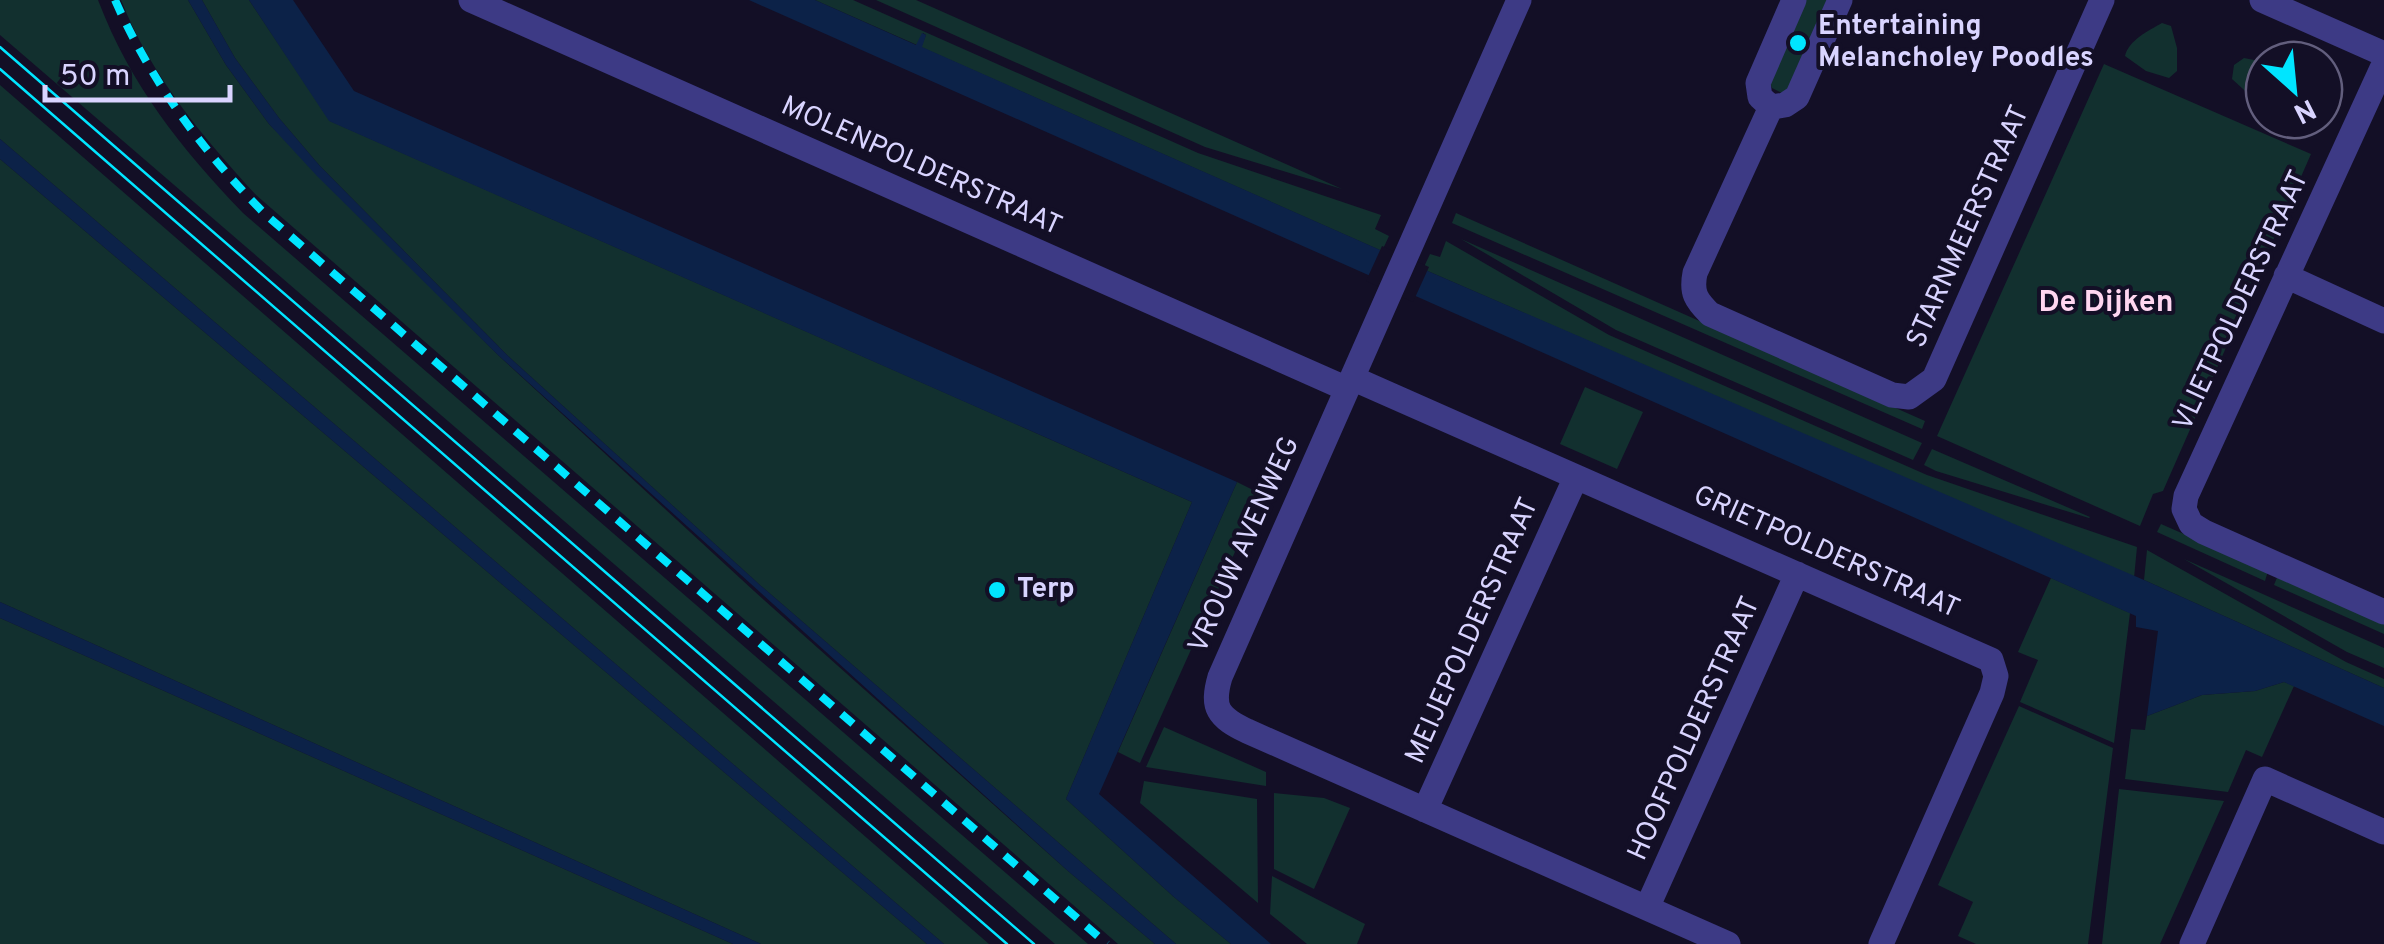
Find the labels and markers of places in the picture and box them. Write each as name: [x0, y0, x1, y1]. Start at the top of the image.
place label: Entertaining Melancholey Poodles: [1818, 9, 2094, 77]
marker: Entertaining Melancholey Poodles: [1787, 32, 1809, 54]
place label: Terp: [1017, 572, 1075, 608]
marker: Terp: [986, 579, 1008, 601]

